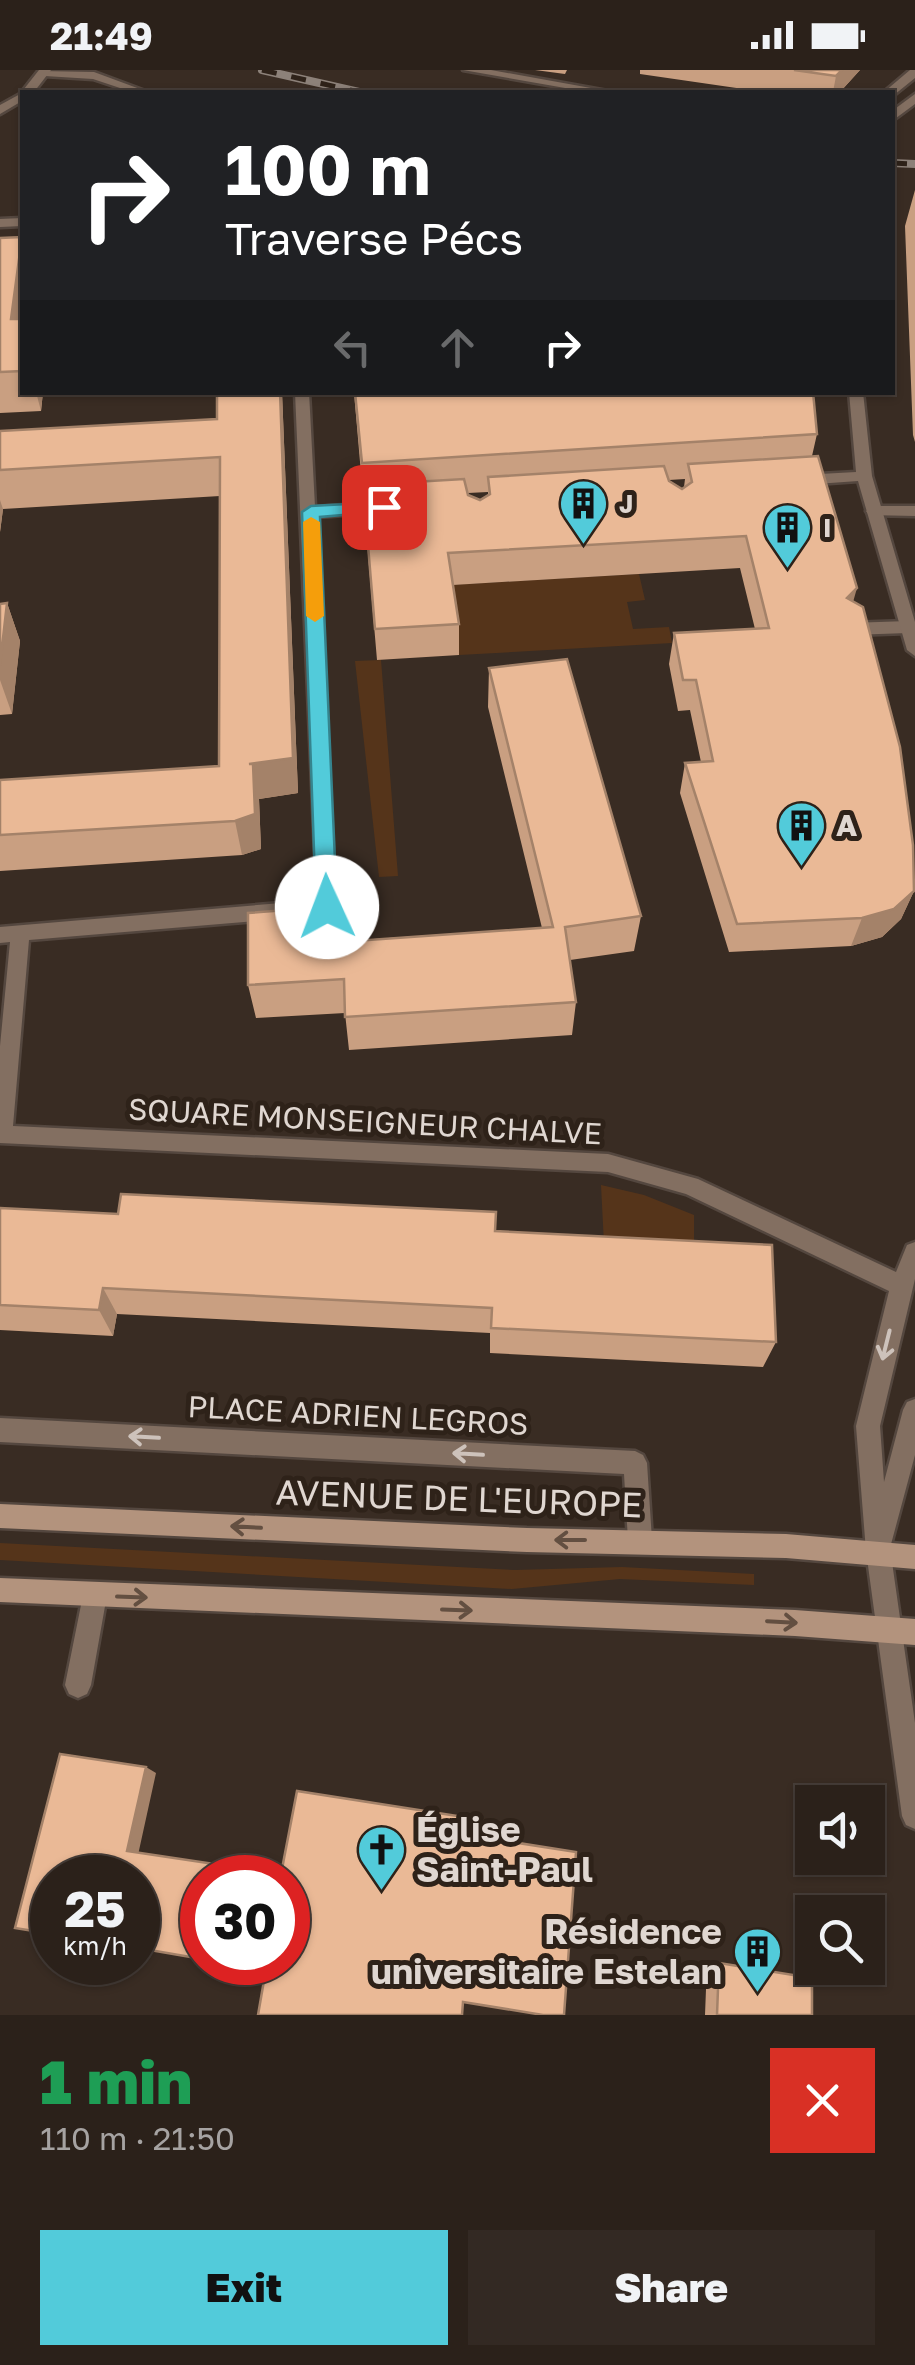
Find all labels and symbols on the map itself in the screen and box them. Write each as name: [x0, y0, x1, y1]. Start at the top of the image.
pin: [342, 465, 427, 550]
building icon: J: [558, 478, 610, 546]
place label: J: [619, 488, 633, 519]
building icon: I: [762, 502, 814, 570]
place label: I: [823, 512, 832, 543]
building icon: A: [775, 800, 827, 868]
place label: A: [836, 807, 857, 843]
position arrow: [275, 855, 379, 959]
street label: SQUARE MONSEIGNEUR CHALVE: [127, 1091, 603, 1151]
one-way arrow: [876, 1329, 895, 1360]
street label: PLACE ADRIEN LEGROS: [187, 1388, 529, 1442]
one-way arrow: [128, 1427, 160, 1446]
one-way arrow: [453, 1444, 485, 1463]
street label: AVENUE DE L'EUROPE: [275, 1471, 643, 1525]
one-way arrow: [230, 1517, 262, 1536]
one-way arrow: [555, 1530, 588, 1550]
one-way arrow: [116, 1588, 148, 1607]
one-way arrow: [441, 1600, 473, 1619]
one-way arrow: [765, 1613, 797, 1632]
place label: Église Saint-Paul: [416, 1808, 593, 1890]
church icon: Église Saint-Paul: [355, 1824, 407, 1892]
speed limit sign: 30: [180, 1855, 310, 1985]
place label: Résidence universitaire Estelan: [371, 1910, 722, 1992]
building icon: Résidence universitaire Estelan: [731, 1926, 783, 1994]

